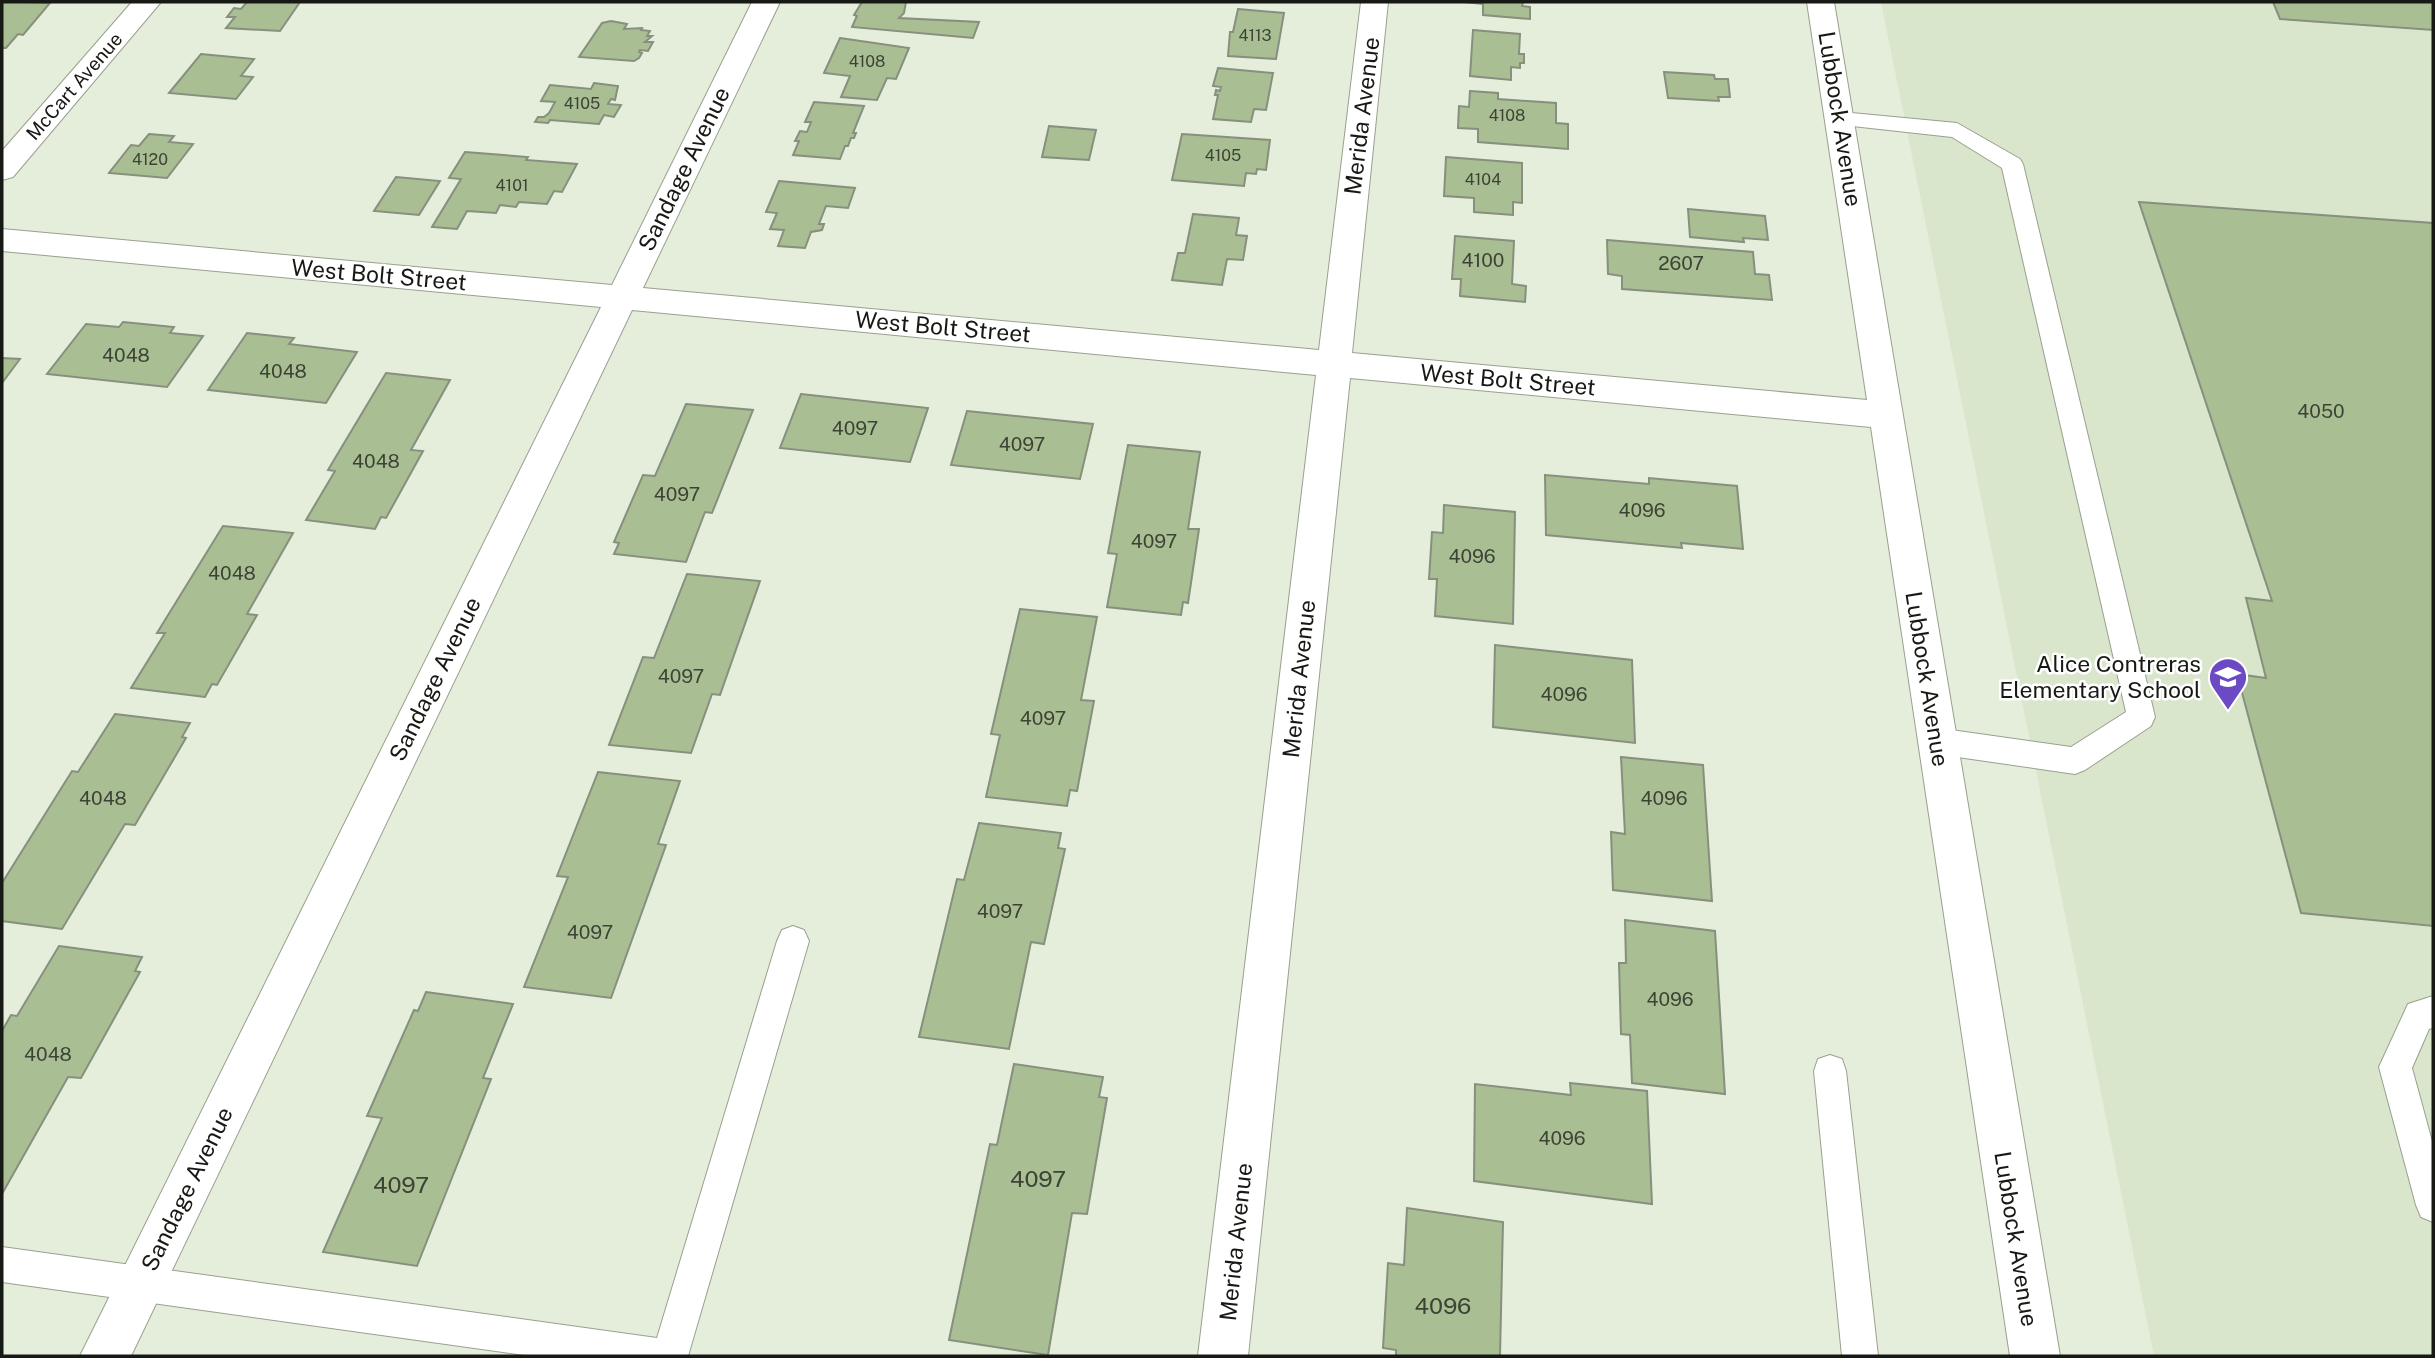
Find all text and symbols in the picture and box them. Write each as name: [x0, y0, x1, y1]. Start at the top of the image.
house number: 4113: [1238, 26, 1272, 45]
street label: McCart Avenue: [21, 28, 127, 144]
street label: Lubbock Avenue: [1813, 29, 1868, 209]
street label: Merida Avenue: [1338, 35, 1385, 196]
house number: 4108: [849, 52, 885, 71]
street label: Sandage Avenue: [632, 82, 735, 255]
house number: 4105: [564, 94, 600, 113]
house number: 4108: [1489, 106, 1525, 125]
house number: 4105: [1205, 146, 1241, 165]
house number: 4120: [132, 150, 168, 169]
house number: 4104: [1465, 170, 1501, 189]
house number: 4101: [496, 176, 528, 195]
house number: 4100: [1462, 249, 1504, 271]
house number: 2607: [1658, 252, 1704, 274]
street label: West Bolt Street: [290, 253, 468, 296]
street label: West Bolt Street: [854, 305, 1032, 348]
house number: 4048: [102, 344, 150, 366]
street label: West Bolt Street: [1419, 358, 1597, 401]
house number: 4048: [259, 360, 307, 382]
house number: 4050: [2297, 400, 2345, 422]
house number: 4097: [832, 417, 878, 439]
house number: 4097: [999, 433, 1045, 455]
house number: 4048: [352, 450, 400, 472]
house number: 4097: [654, 483, 700, 505]
house number: 4096: [1618, 499, 1666, 521]
house number: 4097: [1131, 530, 1177, 552]
house number: 4096: [1448, 545, 1496, 567]
house number: 4048: [208, 562, 256, 584]
street label: Lubbock Avenue: [1900, 589, 1955, 769]
street label: Sandage Avenue: [383, 592, 486, 765]
street label: Merida Avenue: [1277, 598, 1320, 759]
place label: Alice Contreras Elementary School: [1999, 650, 2201, 703]
school or university icon: Alice Contreras Elementary School: [2207, 656, 2249, 711]
house number: 4097: [658, 665, 704, 687]
house number: 4096: [1540, 683, 1588, 705]
house number: 4097: [1020, 707, 1066, 729]
house number: 4048: [79, 787, 127, 809]
house number: 4096: [1640, 787, 1688, 809]
house number: 4097: [977, 900, 1023, 922]
house number: 4097: [567, 921, 613, 943]
house number: 4096: [1646, 988, 1694, 1010]
house number: 4048: [24, 1043, 72, 1065]
street label: Sandage Avenue: [135, 1102, 238, 1275]
house number: 4096: [1538, 1127, 1586, 1149]
street label: Lubbock Avenue: [1989, 1149, 2044, 1329]
street label: Merida Avenue: [1214, 1161, 1257, 1322]
house number: 4097: [1010, 1165, 1066, 1192]
house number: 4097: [373, 1171, 429, 1198]
house number: 4096: [1415, 1292, 1471, 1319]

